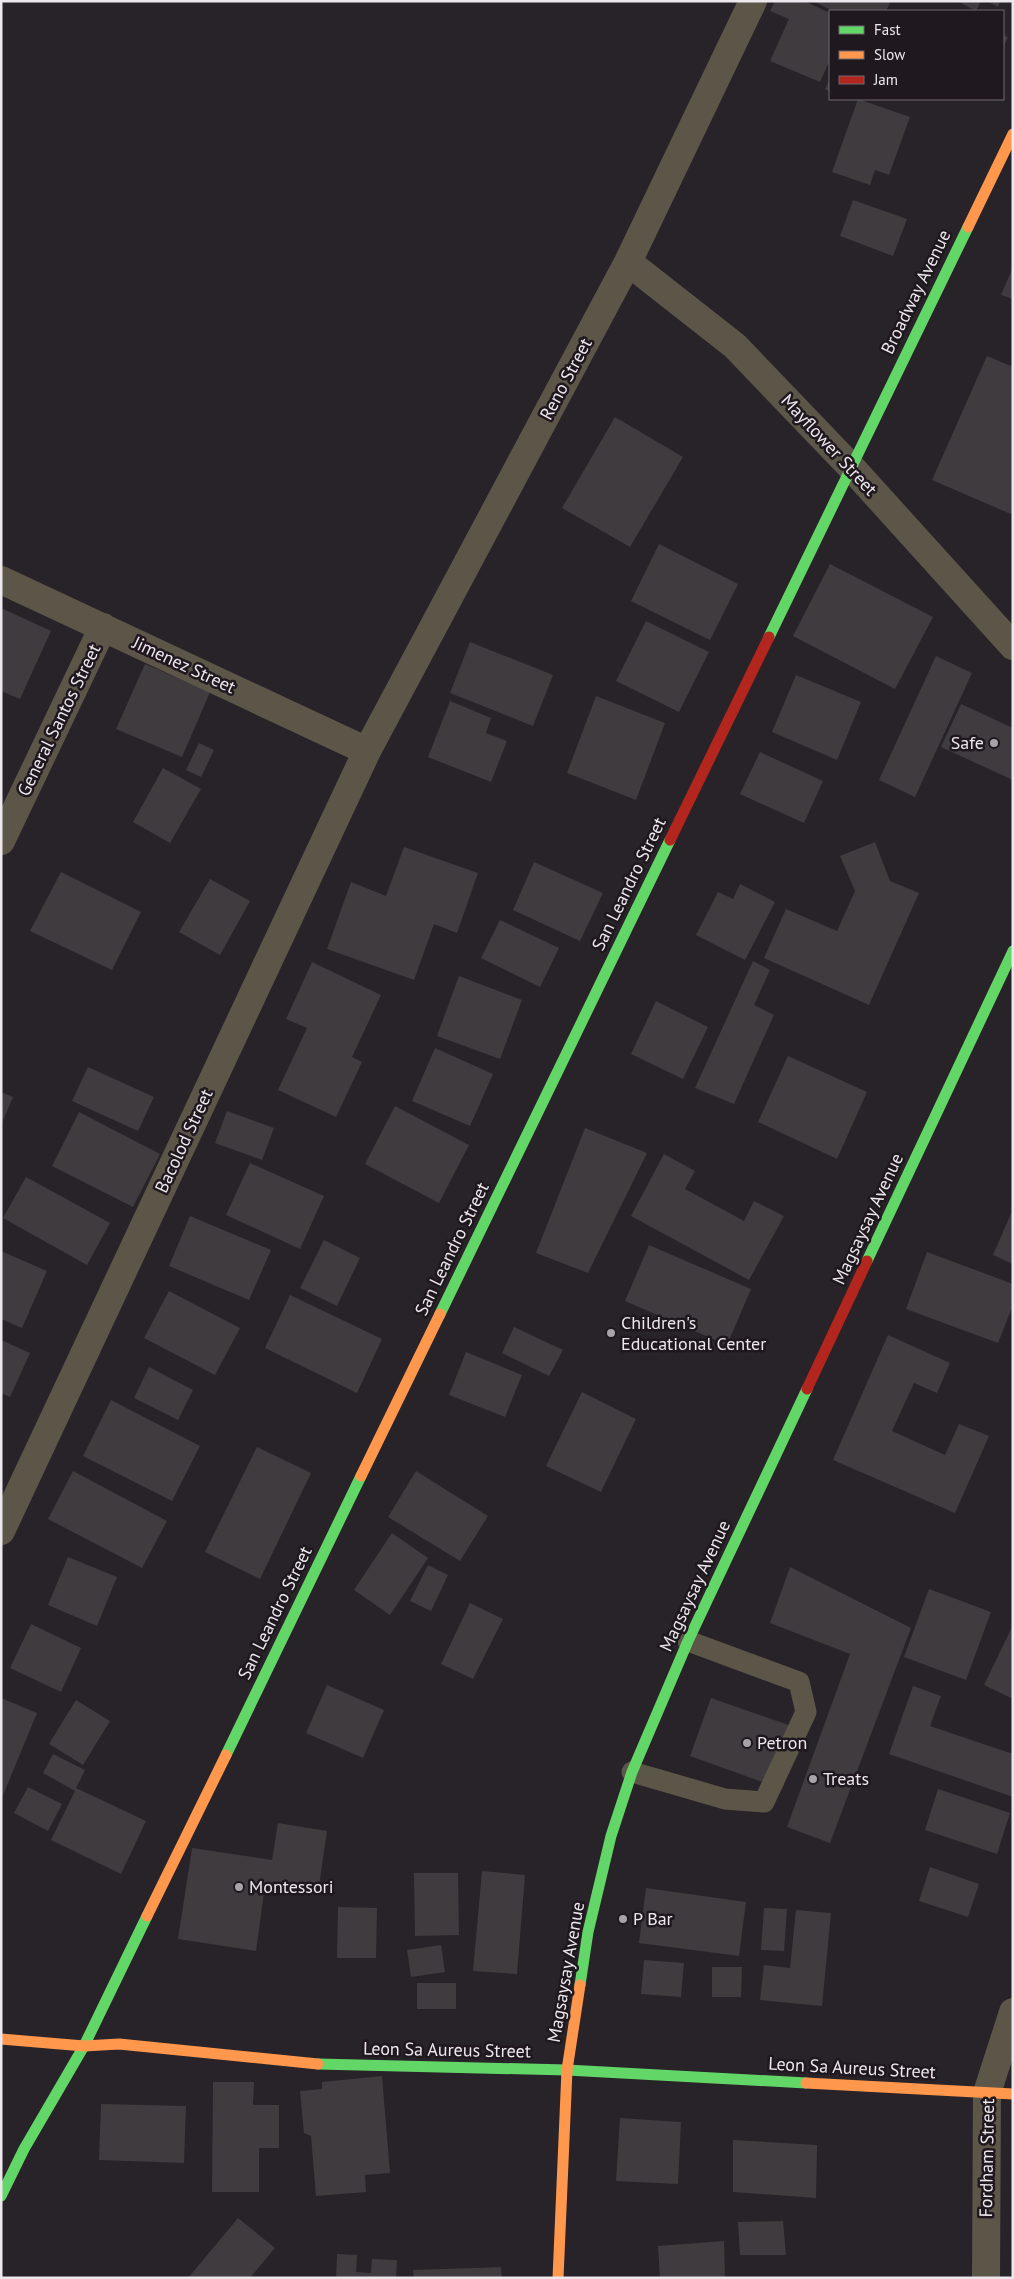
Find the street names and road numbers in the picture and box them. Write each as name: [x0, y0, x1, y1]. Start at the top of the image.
street label: Broadway Avenue: [876, 226, 956, 358]
street label: Reno Street: [534, 334, 597, 424]
street label: Mayflower Street: [776, 389, 882, 500]
street label: Jimenez Street: [128, 630, 239, 698]
street label: General Santos Street: [12, 640, 105, 800]
street label: San Leandro Street: [586, 813, 671, 954]
street label: Bacolod Street: [149, 1085, 218, 1196]
street label: Magsaysay Avenue: [827, 1149, 908, 1288]
street label: San Leandro Street: [409, 1178, 494, 1319]
street label: Magsaysay Avenue: [654, 1516, 735, 1655]
street label: San Leandro Street: [232, 1542, 317, 1683]
street label: Magsaysay Avenue: [542, 1900, 589, 2044]
street label: Leon Sa Aureus Street: [363, 2037, 531, 2062]
street label: Leon Sa Aureus Street: [768, 2052, 936, 2083]
street label: Fordham Street: [974, 2098, 999, 2218]

